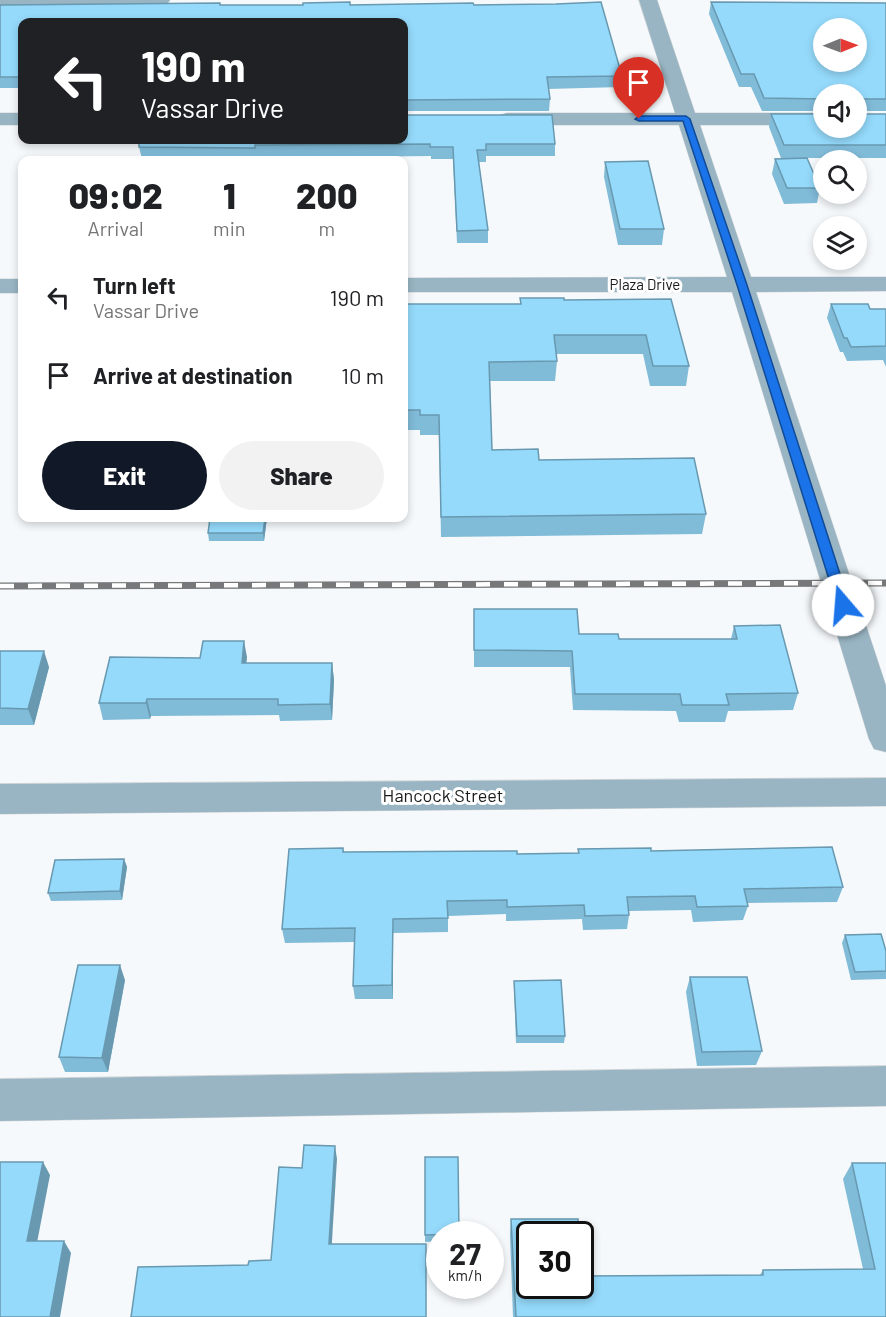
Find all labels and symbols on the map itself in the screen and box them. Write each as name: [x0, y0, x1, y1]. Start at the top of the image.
north arrow: [813, 18, 867, 72]
pin: [613, 57, 664, 119]
street label: Plaza Drive: [610, 275, 680, 293]
position arrow: [811, 573, 875, 637]
street label: Hancock Street: [383, 784, 503, 806]
speed limit sign: 30: [516, 1221, 594, 1299]

